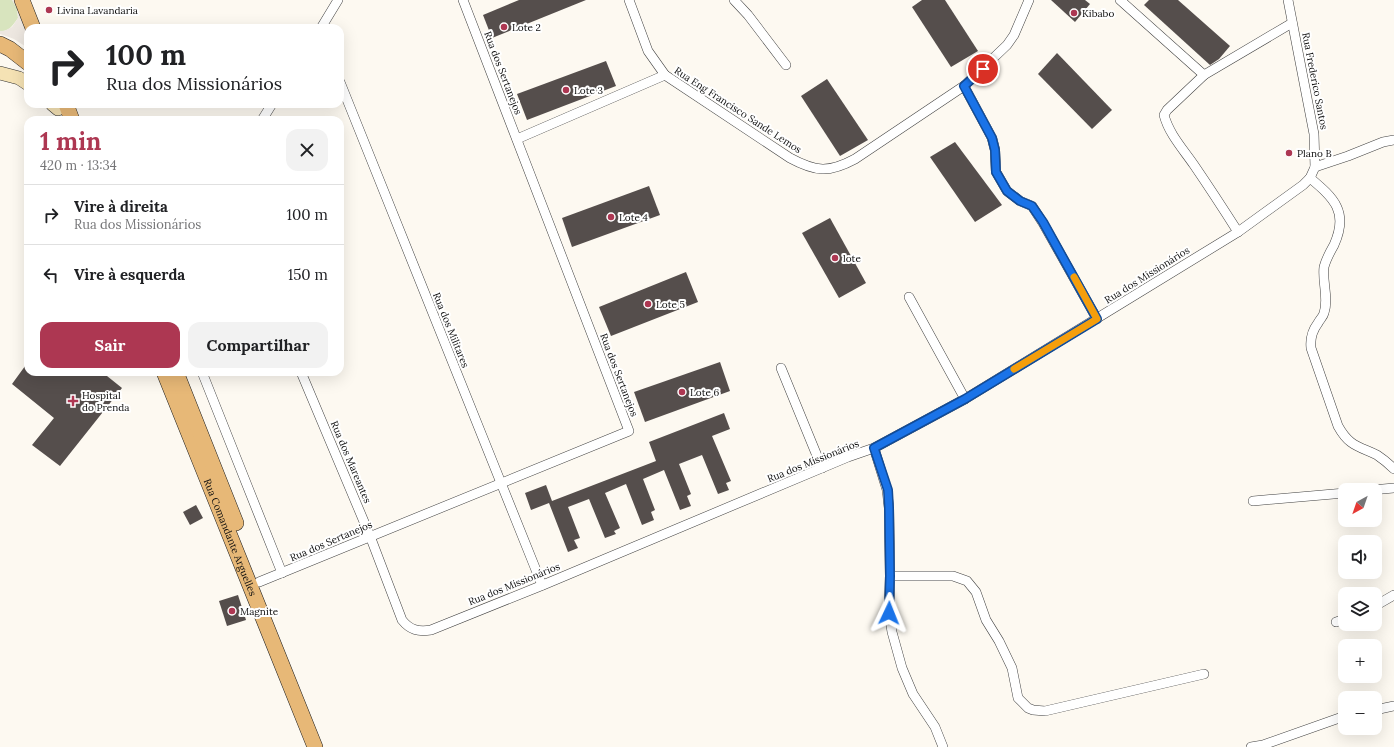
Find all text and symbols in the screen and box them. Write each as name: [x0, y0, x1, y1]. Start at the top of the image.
place label: Livina Lavandaria: [57, 4, 138, 17]
marker: Livina Lavandaria: [44, 5, 54, 15]
place label: Kibabo: [1082, 7, 1114, 20]
marker: Kibabo: [1069, 8, 1079, 18]
place label: Lote 2: [512, 21, 541, 34]
marker: Lote 2: [499, 22, 509, 32]
street label: Rua dos Sertanejos: [481, 29, 525, 117]
street label: Rua Frederico Santos: [1299, 31, 1331, 131]
text: 100 m: [106, 37, 186, 73]
icon: right: [40, 40, 92, 92]
pin: [966, 52, 1000, 86]
icon: arrive: [972, 58, 994, 80]
street label: Rua Eng Francisco Sande Lemos: [672, 64, 805, 156]
text: Rua dos Missionários: [106, 72, 282, 95]
place label: Lote 3: [574, 84, 604, 97]
marker: Lote 3: [561, 85, 571, 95]
text: 1 min: [40, 126, 101, 157]
button: close: [286, 129, 328, 171]
place label: Plano B: [1297, 147, 1332, 160]
marker: Plano B: [1284, 148, 1294, 158]
text: 420 m · 13:34: [40, 157, 117, 174]
text: Vire à direita: [74, 197, 168, 216]
icon: right: [40, 204, 62, 226]
text: 100 m: [287, 205, 328, 224]
place label: Lote 4: [619, 211, 649, 224]
marker: Lote 4: [606, 212, 616, 222]
text: Rua dos Missionários: [74, 216, 201, 233]
street label: Rua dos Missionários: [1102, 243, 1192, 306]
place label: lote: [843, 252, 861, 265]
marker: lote: [830, 253, 840, 263]
icon: left: [40, 264, 62, 286]
text: Vire à esquerda: [74, 265, 185, 284]
text: 150 m: [288, 265, 328, 284]
street label: Rua dos Militares: [430, 290, 472, 370]
place label: Lote 5: [656, 298, 685, 311]
marker: Lote 5: [643, 299, 653, 309]
button: Sair: [40, 322, 180, 368]
button: Compartilhar: [188, 322, 328, 368]
street label: Rua dos Sertanejos: [597, 331, 641, 419]
place label: Lote 6: [690, 386, 720, 399]
marker: Lote 6: [677, 387, 687, 397]
place label: Hospital do Prenda: [82, 389, 129, 414]
marker: Hospital do Prenda: [67, 395, 79, 407]
street label: Rua dos Mareantes: [328, 419, 374, 505]
street label: Rua dos Missionários: [765, 436, 861, 485]
street label: Rua Comandante Arguelles: [201, 477, 260, 598]
north arrow: [1338, 483, 1382, 527]
map controls: [1338, 483, 1382, 735]
street label: Rua dos Sertanejos: [288, 518, 374, 564]
button: sound: [1338, 535, 1382, 579]
street label: Rua dos Missionários: [466, 559, 562, 608]
button: layers: [1338, 587, 1382, 631]
position arrow: [868, 592, 910, 634]
place label: Magnite: [240, 605, 279, 618]
marker: Magnite: [227, 606, 237, 616]
button: +: [1338, 639, 1382, 683]
button: −: [1338, 691, 1382, 735]

